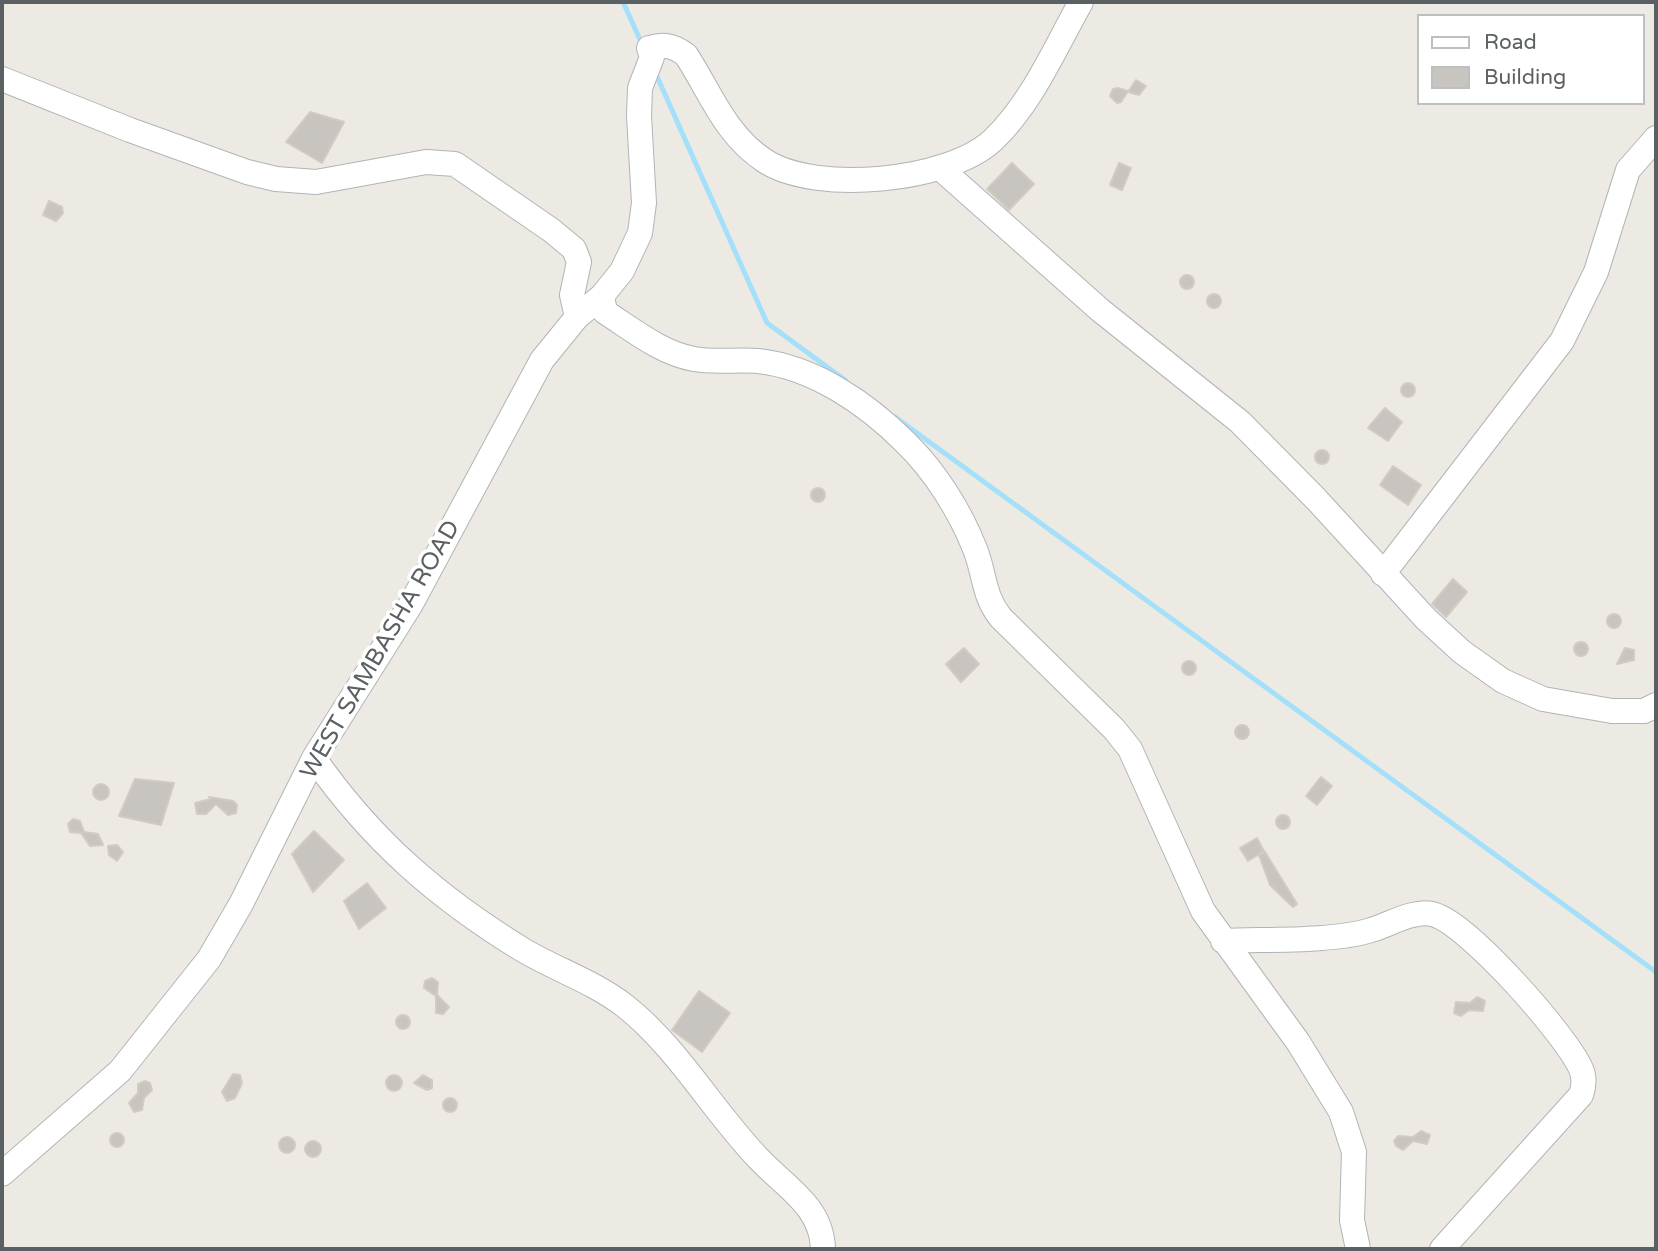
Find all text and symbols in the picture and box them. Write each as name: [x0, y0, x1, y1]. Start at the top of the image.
legend: [1416, 14, 1644, 105]
text: Road: [1484, 30, 1537, 55]
text: Building: [1484, 65, 1566, 90]
street label: WEST SAMBASHA ROAD: [295, 516, 467, 784]

